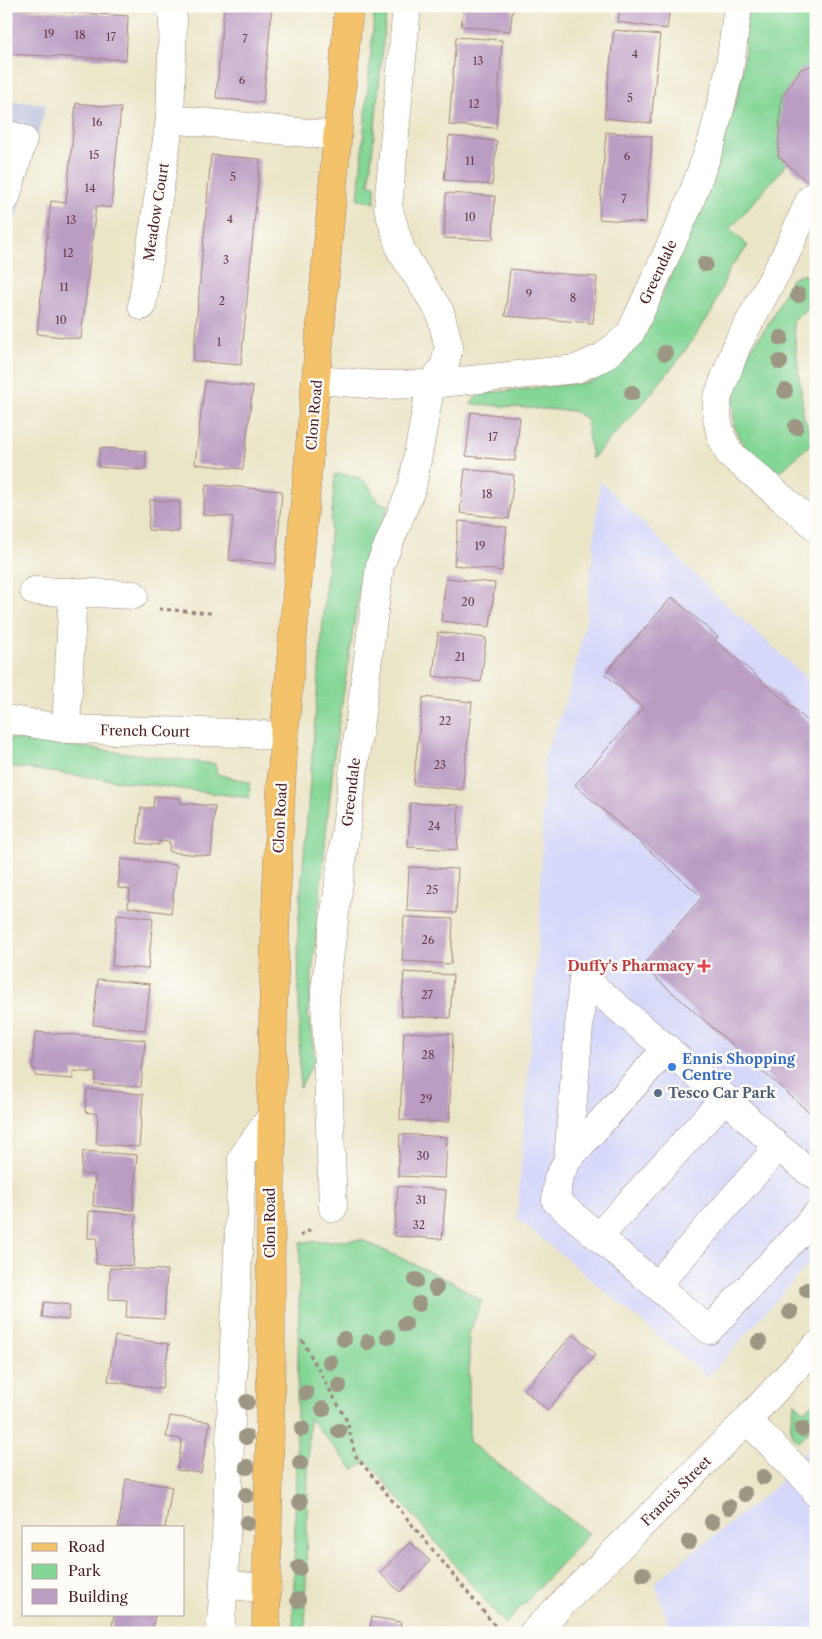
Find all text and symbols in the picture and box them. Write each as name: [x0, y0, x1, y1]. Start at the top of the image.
house number: 19: [43, 27, 55, 41]
house number: 18: [74, 28, 86, 42]
house number: 17: [106, 30, 117, 44]
house number: 7: [242, 32, 248, 46]
house number: 4: [632, 47, 638, 61]
house number: 13: [473, 54, 483, 68]
house number: 6: [239, 73, 246, 87]
house number: 5: [627, 91, 633, 105]
house number: 12: [469, 97, 479, 111]
house number: 16: [91, 115, 103, 129]
house number: 15: [89, 148, 99, 162]
house number: 6: [624, 149, 631, 163]
house number: 11: [465, 154, 475, 168]
street label: Meadow Court: [139, 161, 173, 263]
house number: 5: [230, 170, 236, 184]
house number: 14: [85, 181, 95, 195]
house number: 7: [621, 192, 627, 206]
house number: 10: [464, 210, 476, 224]
house number: 4: [227, 212, 233, 226]
house number: 13: [66, 213, 76, 227]
street label: Greendale: [635, 237, 681, 307]
house number: 12: [63, 246, 73, 260]
house number: 3: [223, 253, 229, 267]
house number: 11: [59, 280, 69, 294]
house number: 9: [526, 287, 532, 301]
house number: 8: [570, 291, 576, 305]
house number: 2: [219, 294, 225, 308]
house number: 10: [55, 313, 67, 327]
house number: 1: [217, 335, 222, 349]
street label: Clon Road: [302, 379, 326, 451]
house number: 17: [488, 430, 499, 444]
house number: 18: [481, 487, 493, 501]
house number: 19: [474, 539, 486, 553]
house number: 20: [461, 595, 475, 609]
house number: 21: [455, 650, 466, 664]
house number: 22: [439, 714, 451, 728]
street label: French Court: [100, 721, 190, 741]
street label: Greendale: [338, 756, 364, 828]
house number: 23: [434, 758, 446, 772]
street label: Clon Road: [269, 782, 291, 854]
house number: 24: [428, 819, 440, 833]
house number: 25: [426, 883, 438, 897]
house number: 26: [422, 933, 435, 947]
place label: Duffy's Pharmacy: [567, 957, 694, 975]
marker: Duffy's Pharmacy: [698, 960, 710, 972]
house number: 27: [421, 988, 433, 1002]
house number: 28: [422, 1048, 434, 1062]
place label: Ennis Shopping Centre: [682, 1050, 796, 1084]
marker: Ennis Shopping Centre: [666, 1061, 678, 1073]
place label: Tesco Car Park: [668, 1084, 776, 1102]
marker: Tesco Car Park: [652, 1087, 664, 1099]
house number: 29: [420, 1092, 432, 1106]
house number: 30: [416, 1149, 430, 1163]
street label: Clon Road: [261, 1187, 279, 1258]
house number: 31: [416, 1193, 427, 1207]
house number: 32: [413, 1218, 425, 1232]
street label: Francis Street: [637, 1452, 715, 1530]
legend: [22, 1526, 185, 1616]
text: Road: [68, 1537, 105, 1556]
text: Park: [68, 1561, 102, 1580]
text: Building: [68, 1587, 128, 1606]

